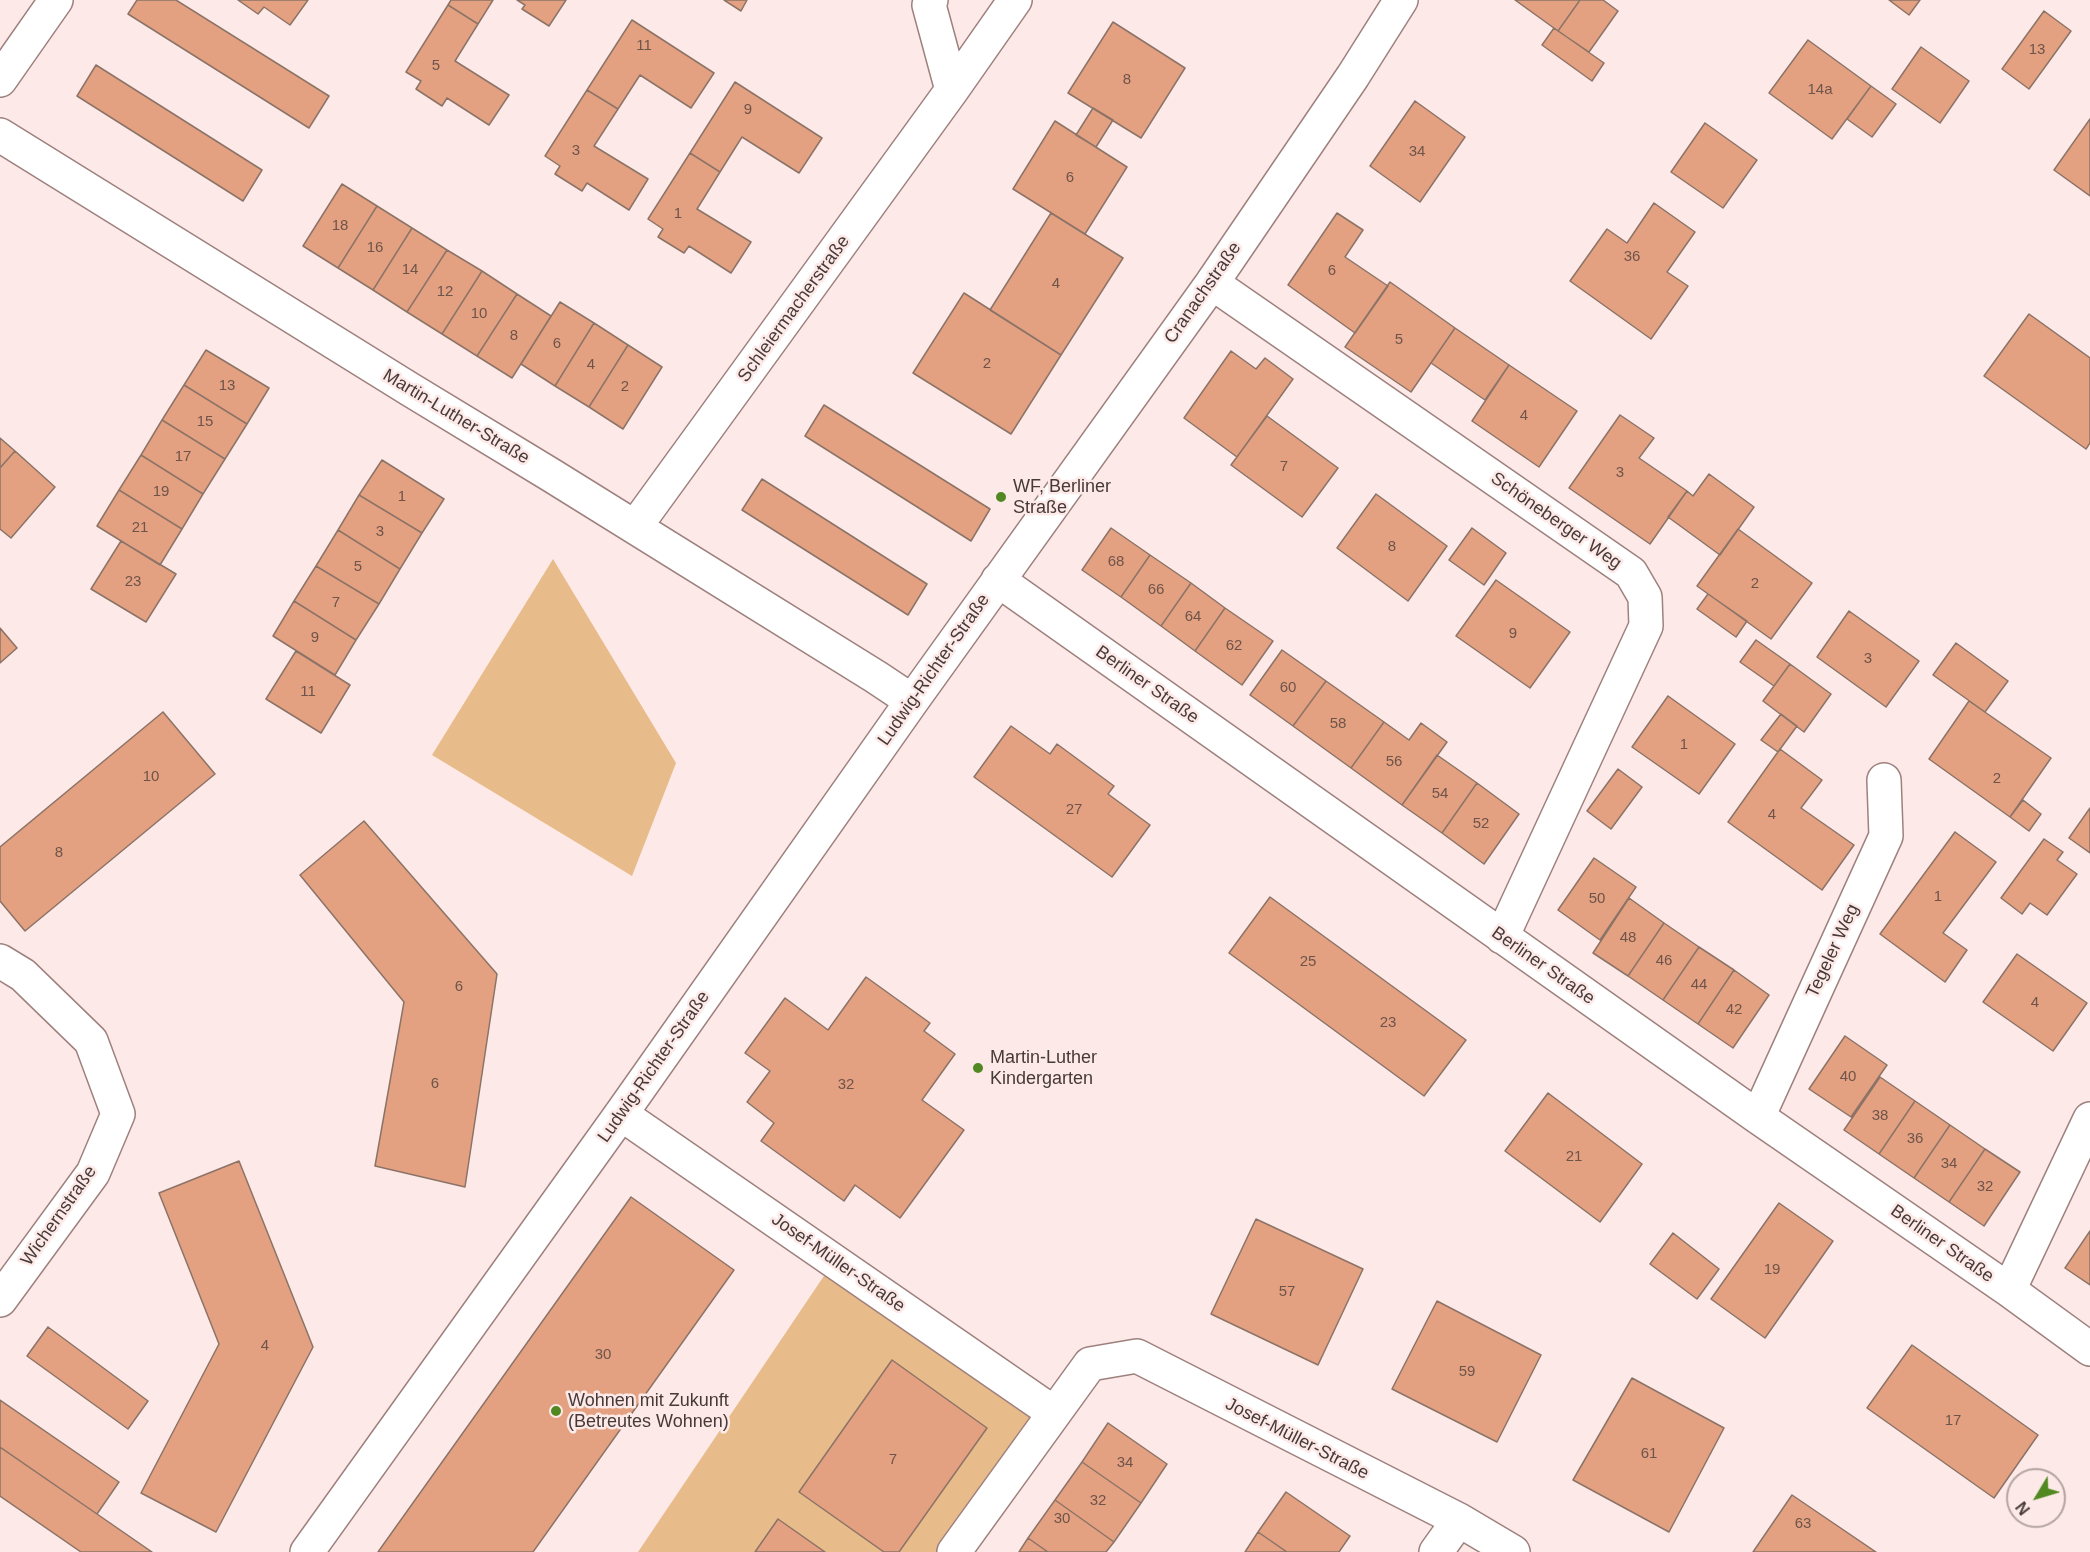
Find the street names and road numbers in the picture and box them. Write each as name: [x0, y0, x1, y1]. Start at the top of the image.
street label: Schleiermacherstraße: [734, 231, 854, 387]
street label: Cranachstraße: [1160, 238, 1246, 348]
street label: Martin-Luther-Straße: [379, 365, 533, 469]
street label: Schöneberger Weg: [1486, 468, 1626, 574]
street label: Ludwig-Richter-Straße: [874, 590, 994, 750]
street label: Berliner Straße: [1091, 641, 1203, 729]
street label: Tegeler Weg: [1802, 901, 1864, 1001]
street label: Berliner Straße: [1487, 922, 1599, 1010]
street label: Ludwig-Richter-Straße: [594, 987, 714, 1147]
street label: Wichernstraße: [17, 1162, 101, 1270]
street label: Berliner Straße: [1886, 1200, 1998, 1288]
street label: Josef-Müller-Straße: [767, 1209, 909, 1317]
street label: Josef-Müller-Straße: [1222, 1394, 1372, 1484]

